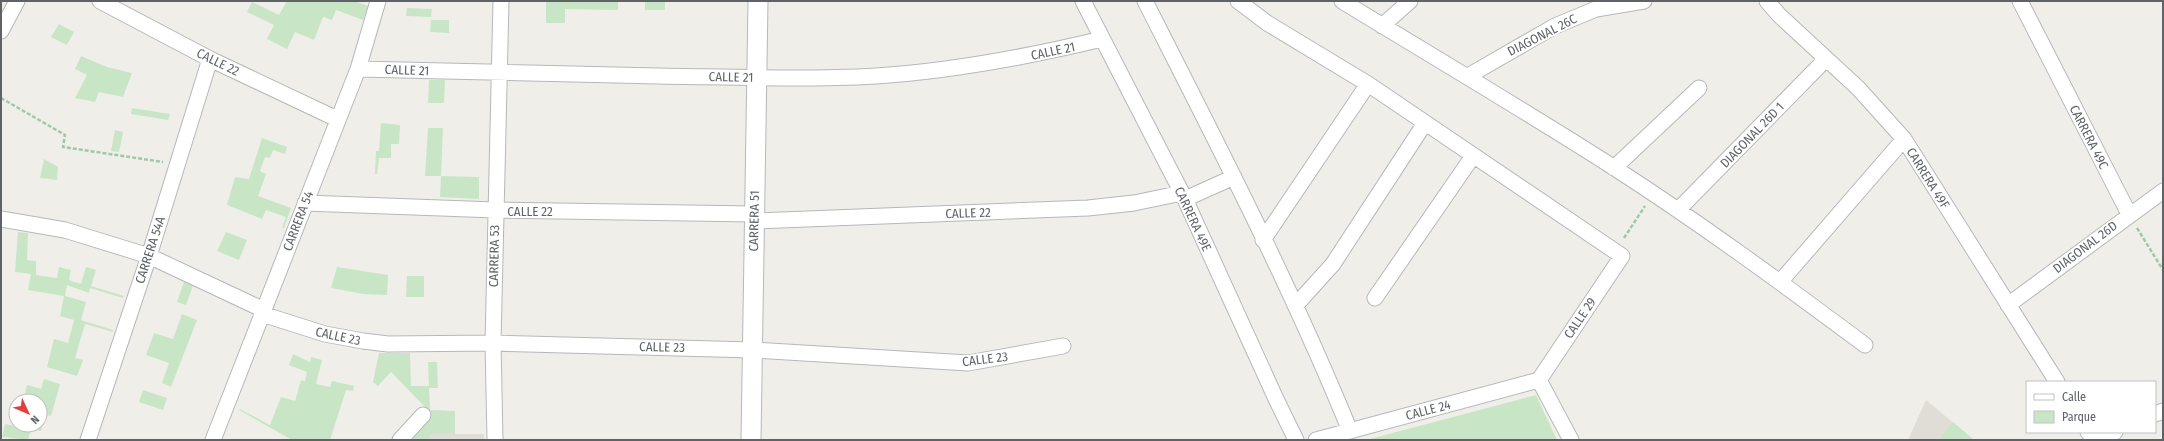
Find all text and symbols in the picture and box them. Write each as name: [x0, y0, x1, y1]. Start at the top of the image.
street label: DIAGONAL 26C: [1505, 11, 1579, 59]
street label: CALLE 21: [1030, 39, 1076, 63]
street label: CALLE 22: [194, 45, 242, 79]
street label: CALLE 21: [384, 62, 430, 78]
street label: CALLE 21: [709, 69, 753, 85]
street label: DIAGONAL 26D 1: [1717, 99, 1787, 171]
street label: CARRERA 49C: [2067, 103, 2112, 172]
street label: CARRERA 49F: [1903, 145, 1953, 211]
street label: CARRERA 49E: [1172, 184, 1214, 254]
street label: CARRERA 54: [280, 189, 316, 253]
street label: CARRERA 51: [746, 190, 762, 252]
street label: CALLE 22: [507, 204, 553, 219]
street label: CALLE 22: [945, 205, 991, 221]
street label: CARRERA 54A: [132, 214, 168, 286]
street label: DIAGONAL 26D: [2050, 218, 2120, 276]
street label: CARRERA 53: [486, 225, 502, 287]
street label: CALLE 29: [1561, 295, 1599, 341]
street label: CALLE 23: [314, 324, 362, 348]
street label: CALLE 23: [639, 339, 685, 355]
street label: CALLE 23: [961, 349, 1009, 369]
legend: [2026, 381, 2156, 433]
text: Calle: [2062, 390, 2086, 404]
north arrow: [8, 393, 48, 433]
street label: CALLE 24: [1404, 397, 1452, 423]
text: Parque: [2062, 410, 2096, 424]
text: N: [28, 413, 42, 426]

